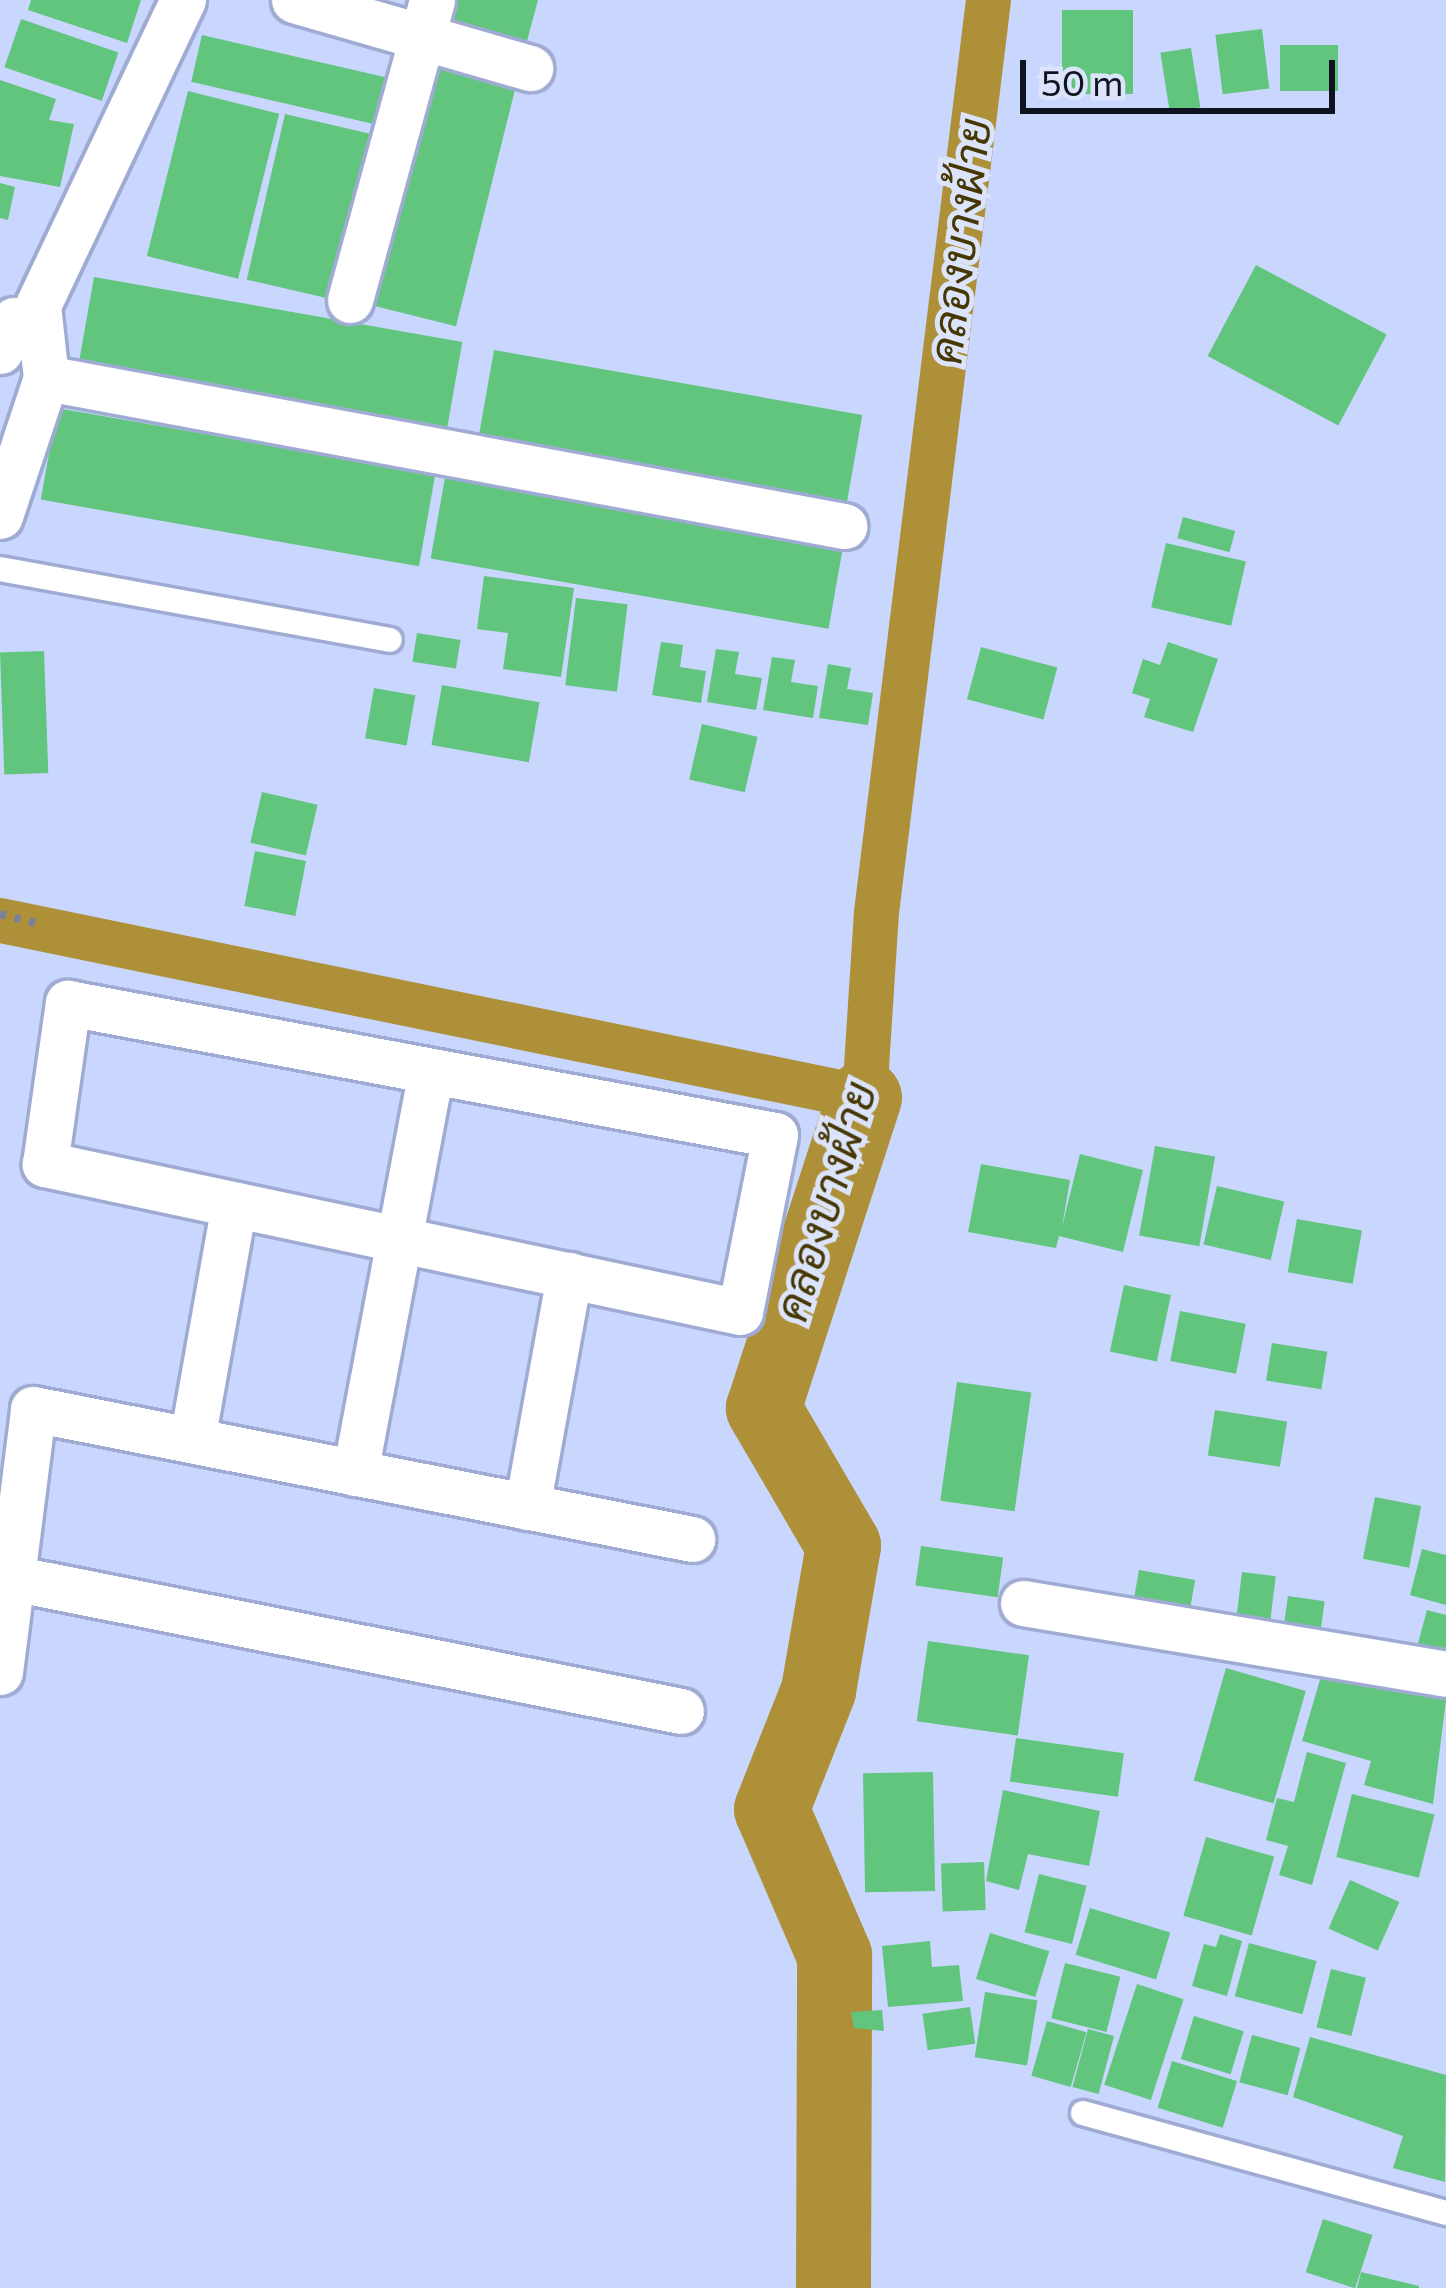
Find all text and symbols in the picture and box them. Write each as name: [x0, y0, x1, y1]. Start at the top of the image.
scale bar: [1026, 36, 1341, 110]
text: 50 m: [1041, 59, 1123, 103]
water label: คลองบางฝ้าย: [916, 115, 1000, 367]
water label: คลองบางฝ้าย: [762, 1075, 886, 1327]

